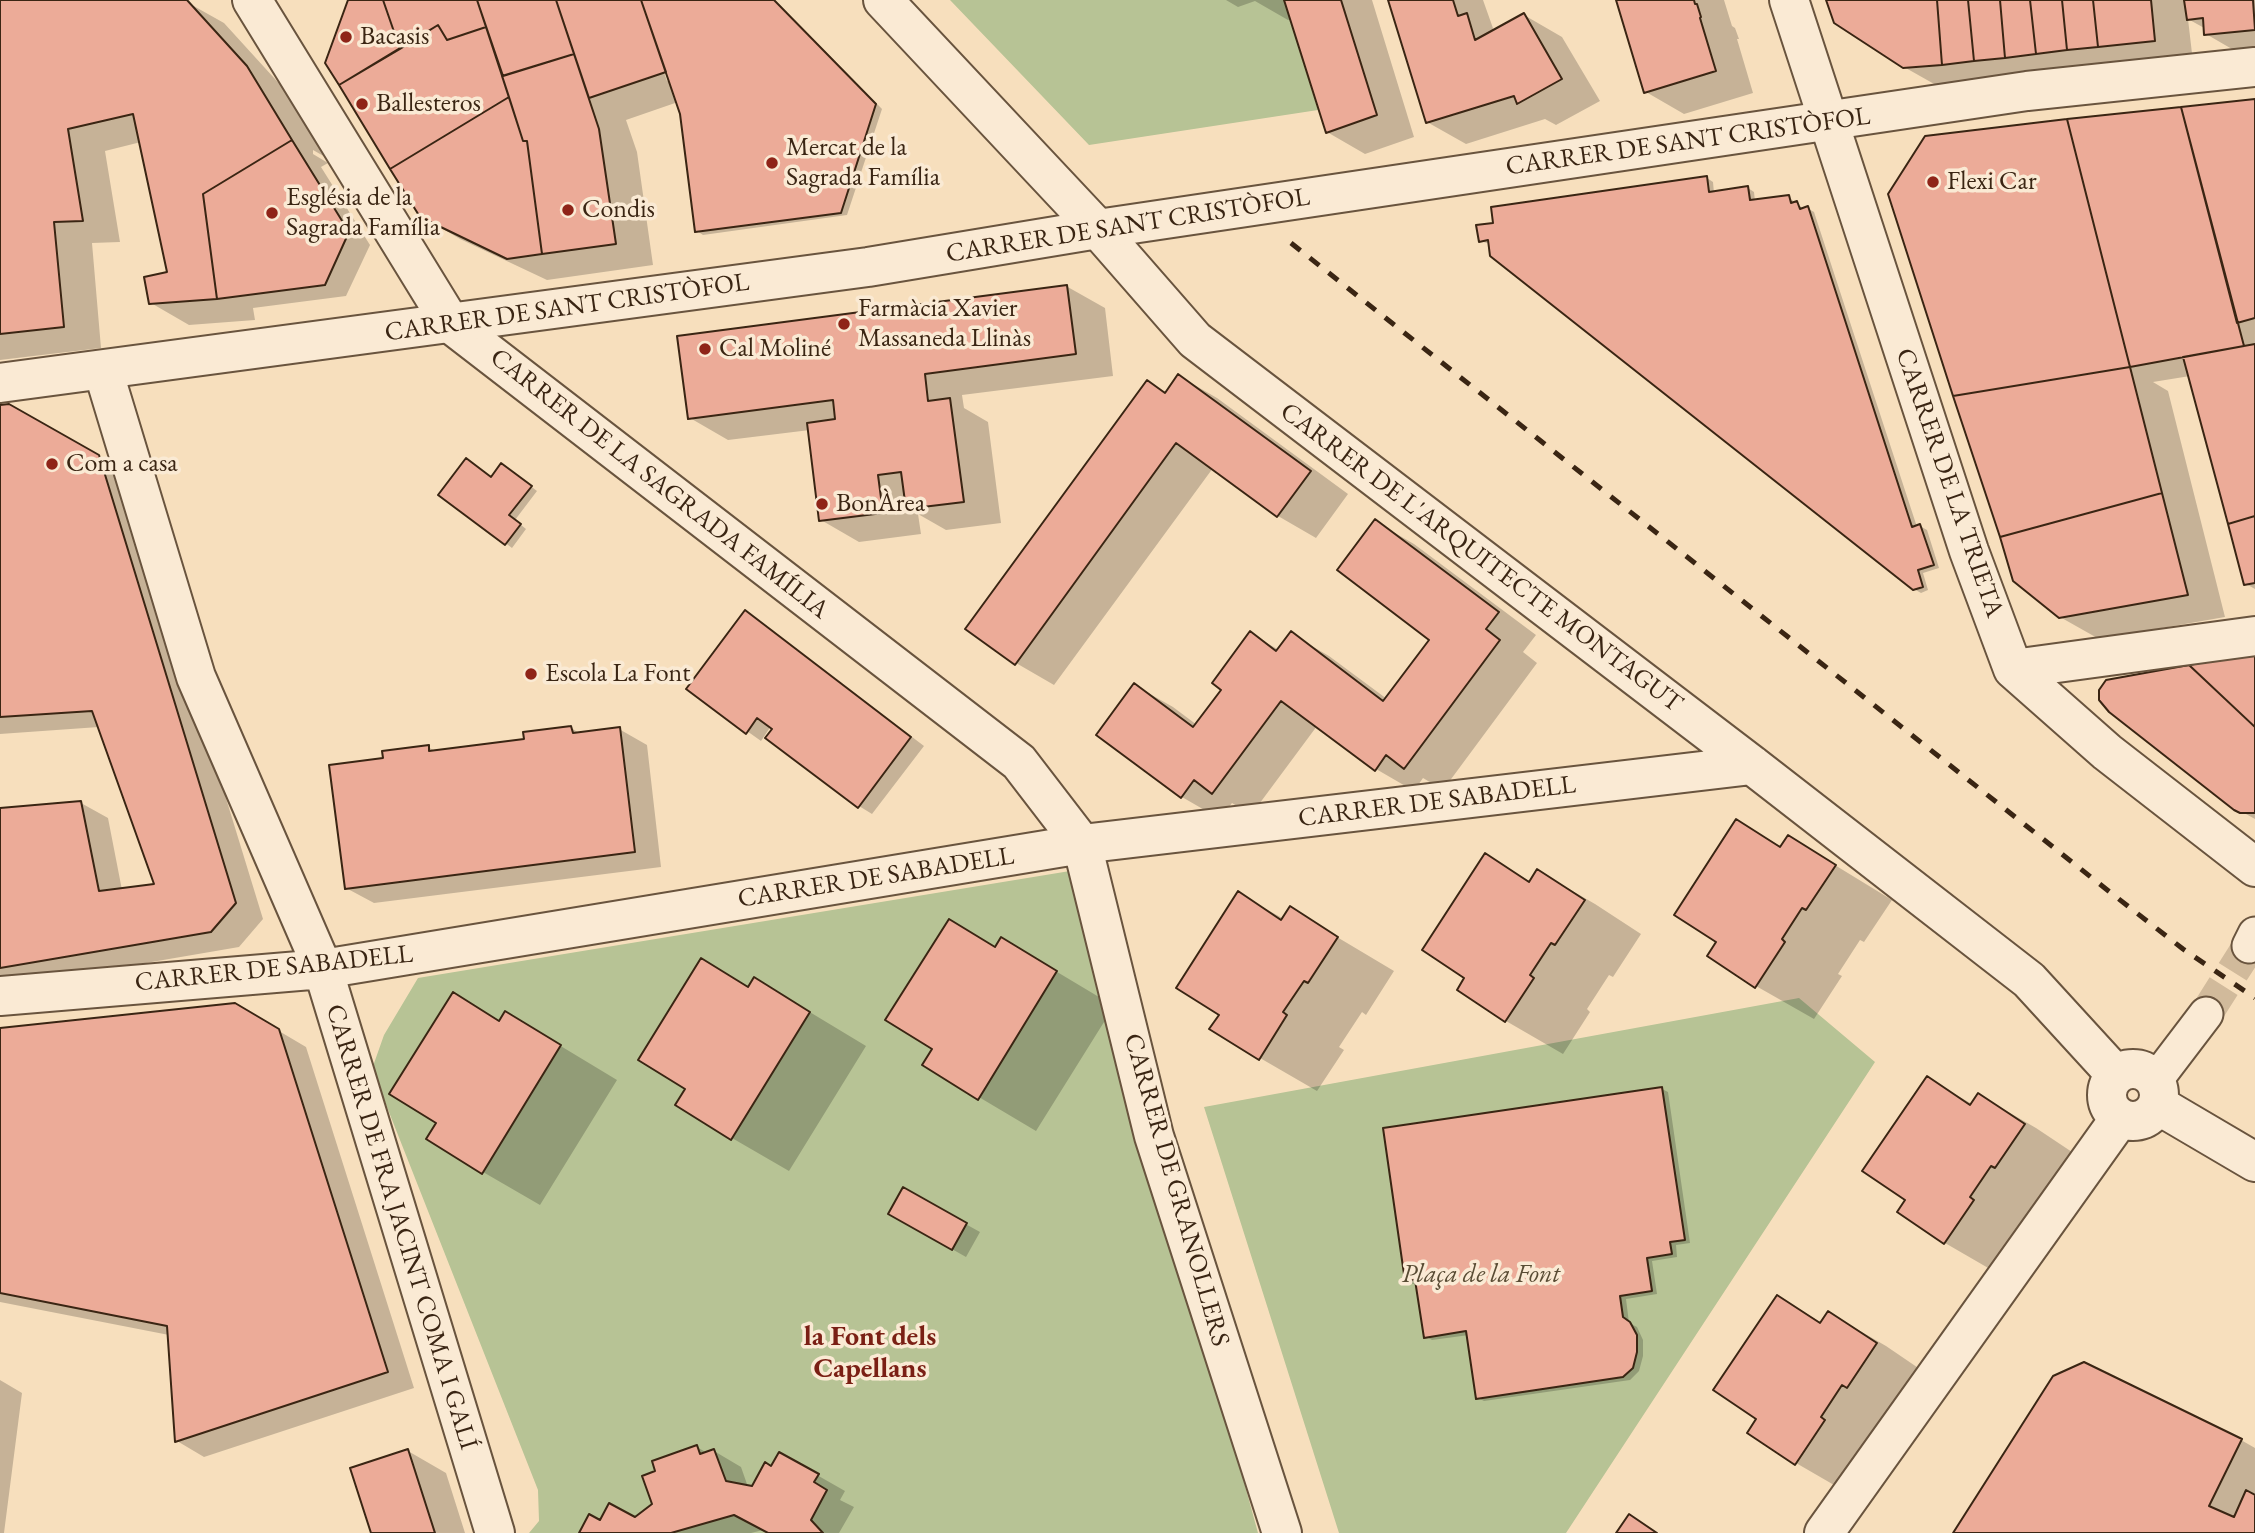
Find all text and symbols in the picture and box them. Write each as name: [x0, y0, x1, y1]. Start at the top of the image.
place label: Bacasis: [360, 21, 429, 53]
marker: Bacasis: [338, 29, 354, 45]
place label: Ballesteros: [376, 88, 481, 120]
marker: Ballesteros: [354, 96, 370, 112]
street label: CARRER DE SANT CRISTÒFOL: [1504, 101, 1872, 183]
place label: Mercat de la Sagrada Família: [786, 132, 940, 194]
marker: Mercat de la Sagrada Família: [764, 155, 780, 171]
place label: Flexi Car: [1947, 166, 2037, 198]
marker: Flexi Car: [1925, 174, 1941, 190]
place label: Església de la Sagrada Família: [286, 182, 440, 244]
street label: CARRER DE SANT CRISTÒFOL: [944, 182, 1312, 270]
place label: Condis: [582, 194, 655, 226]
marker: Condis: [560, 202, 576, 218]
marker: Església de la Sagrada Família: [264, 205, 280, 221]
street label: CARRER DE SANT CRISTÒFOL: [383, 267, 751, 349]
place label: Farmàcia Xavier Massaneda Llinàs: [858, 293, 1031, 354]
marker: Farmàcia Xavier Massaneda Llinàs: [836, 316, 852, 332]
place label: Cal Moliné: [719, 333, 831, 365]
marker: Cal Moliné: [697, 341, 713, 357]
street label: CARRER DE LA SAGRADA FAMÍLIA: [483, 342, 835, 626]
street label: CARRER DE LA TRIETA: [1888, 344, 2010, 622]
street label: CARRER DE L'ARQUITECTE MONTAGUT: [1274, 396, 1688, 720]
place label: Com a casa: [66, 448, 178, 480]
marker: Com a casa: [44, 456, 60, 472]
place label: BonÀrea: [836, 488, 925, 520]
marker: BonÀrea: [814, 496, 830, 512]
place label: Escola La Font: [545, 658, 690, 690]
marker: Escola La Font: [523, 666, 539, 682]
street label: CARRER DE SABADELL: [1296, 769, 1578, 835]
street label: CARRER DE SABADELL: [736, 841, 1016, 915]
street label: CARRER DE SABADELL: [133, 939, 415, 999]
street label: CARRER DE FRA JACINT COMA I GALÍ: [318, 1001, 484, 1453]
street label: CARRER DE GRANOLLERS: [1116, 1030, 1236, 1350]
park label: Plaça de la Font: [1402, 1259, 1560, 1291]
district label: la Font dels Capellans: [804, 1320, 936, 1386]

